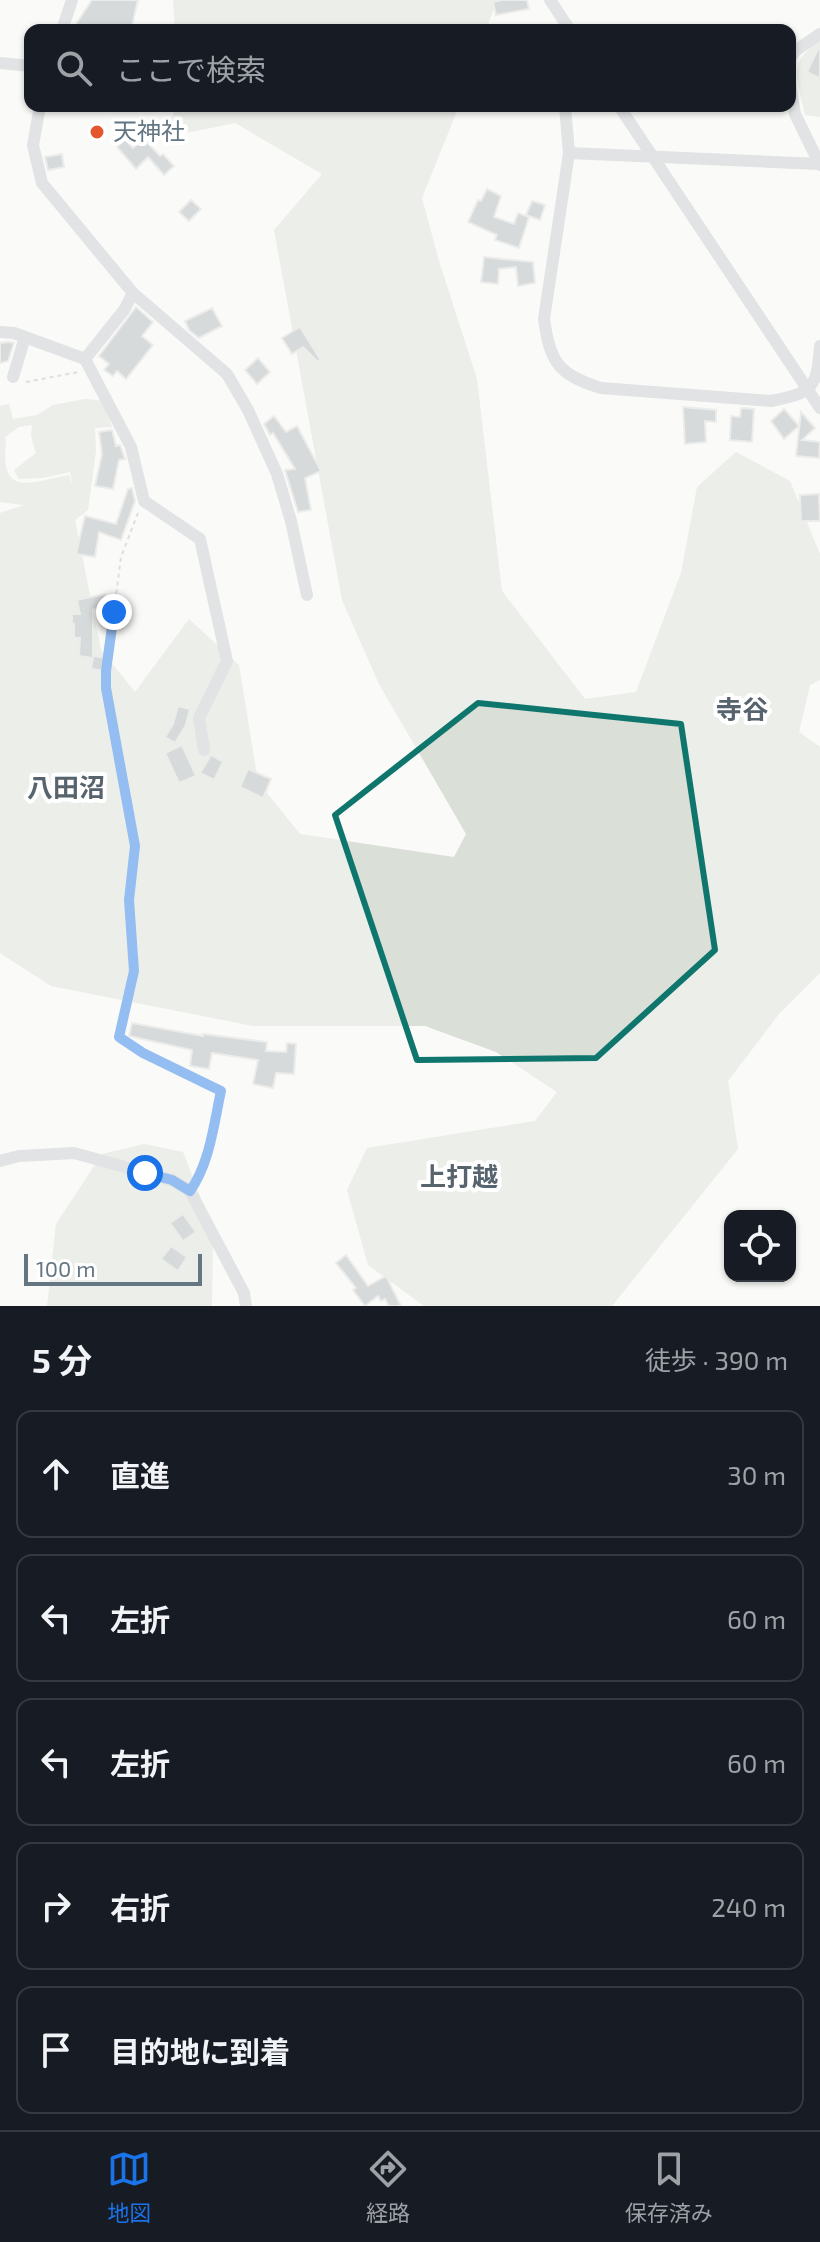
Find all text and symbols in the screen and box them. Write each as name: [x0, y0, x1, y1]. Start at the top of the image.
search box: [24, 24, 796, 112]
icon: search: [52, 46, 96, 90]
text: ここで検索: [116, 51, 266, 87]
place label: 天神社: [113, 116, 185, 145]
marker: 天神社: [88, 123, 106, 141]
route end: [96, 594, 132, 630]
district label: 寺谷: [716, 693, 768, 724]
district label: 八田沼: [27, 771, 105, 802]
route start: [127, 1155, 163, 1191]
district label: 上打越: [420, 1160, 498, 1191]
map controls: [724, 1210, 796, 1282]
button: locate: [724, 1210, 796, 1282]
scale bar: [24, 1250, 202, 1286]
text: 100 m: [36, 1255, 95, 1281]
text: 5 分: [32, 1339, 92, 1380]
text: 徒歩 · 390 m: [645, 1344, 788, 1375]
icon: ahead: [34, 1452, 78, 1496]
text: 直進: [110, 1457, 170, 1493]
text: 30 m: [727, 1459, 786, 1490]
icon: left: [34, 1596, 78, 1640]
text: 左折: [110, 1601, 170, 1637]
text: 60 m: [727, 1603, 786, 1634]
icon: left: [34, 1740, 78, 1784]
text: 左折: [110, 1745, 170, 1781]
text: 60 m: [727, 1747, 786, 1778]
icon: right: [34, 1884, 78, 1928]
text: 右折: [110, 1889, 170, 1925]
text: 240 m: [711, 1891, 786, 1922]
icon: arrive: [34, 2028, 78, 2072]
text: 目的地に到着: [110, 2033, 290, 2069]
tab: 地図: [107, 2147, 151, 2227]
tab: 経路: [366, 2147, 410, 2227]
tab: 保存済み: [625, 2147, 713, 2227]

